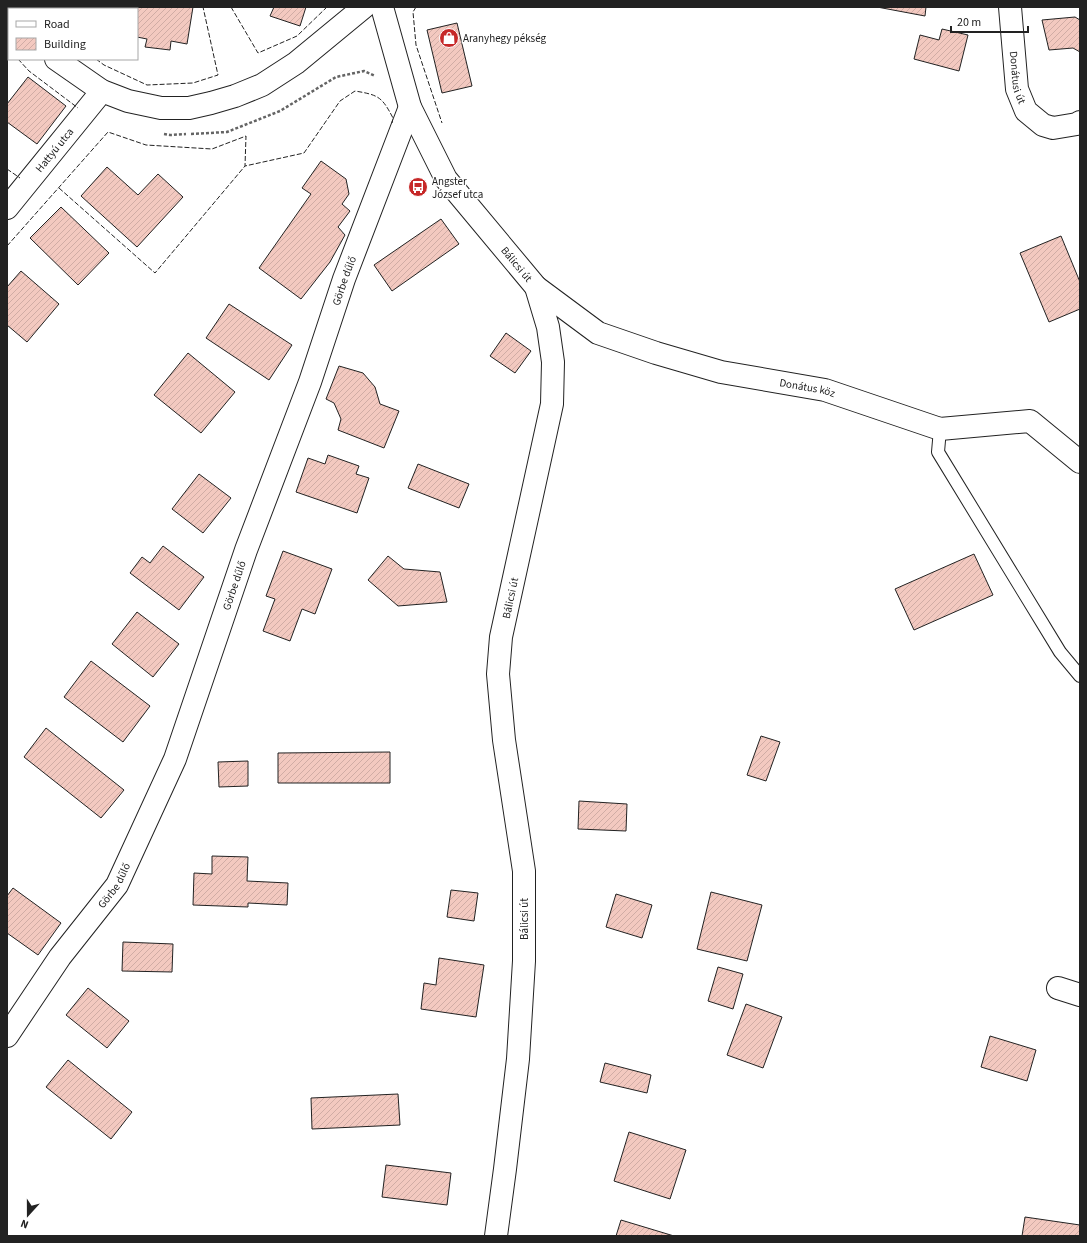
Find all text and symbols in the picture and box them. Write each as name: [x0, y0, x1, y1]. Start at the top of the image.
legend: [8, 8, 138, 60]
scale bar: [951, 8, 1028, 34]
text: 20 m: [957, 14, 981, 31]
text: Road: [44, 16, 70, 33]
shop icon: Aranyhegy pékség: [438, 27, 460, 49]
place label: Aranyhegy pékség: [463, 31, 547, 46]
text: Building: [44, 36, 86, 53]
street label: Donátusi út: [1006, 51, 1029, 106]
street label: Hattyú utca: [32, 125, 77, 175]
place label: Angster József utca: [432, 174, 483, 202]
bus stop icon: Angster József utca: [407, 176, 429, 198]
street label: Bálicsi út: [497, 243, 536, 285]
street label: Görbe dűlő: [329, 254, 360, 307]
street label: Donátus köz: [778, 375, 837, 401]
street label: Görbe dűlő: [219, 559, 250, 612]
street label: Bálicsi út: [499, 576, 522, 620]
street label: Görbe dűlő: [94, 861, 134, 912]
street label: Bálicsi út: [517, 898, 532, 940]
north arrow: [8, 1195, 48, 1235]
text: N: [18, 1216, 31, 1232]

